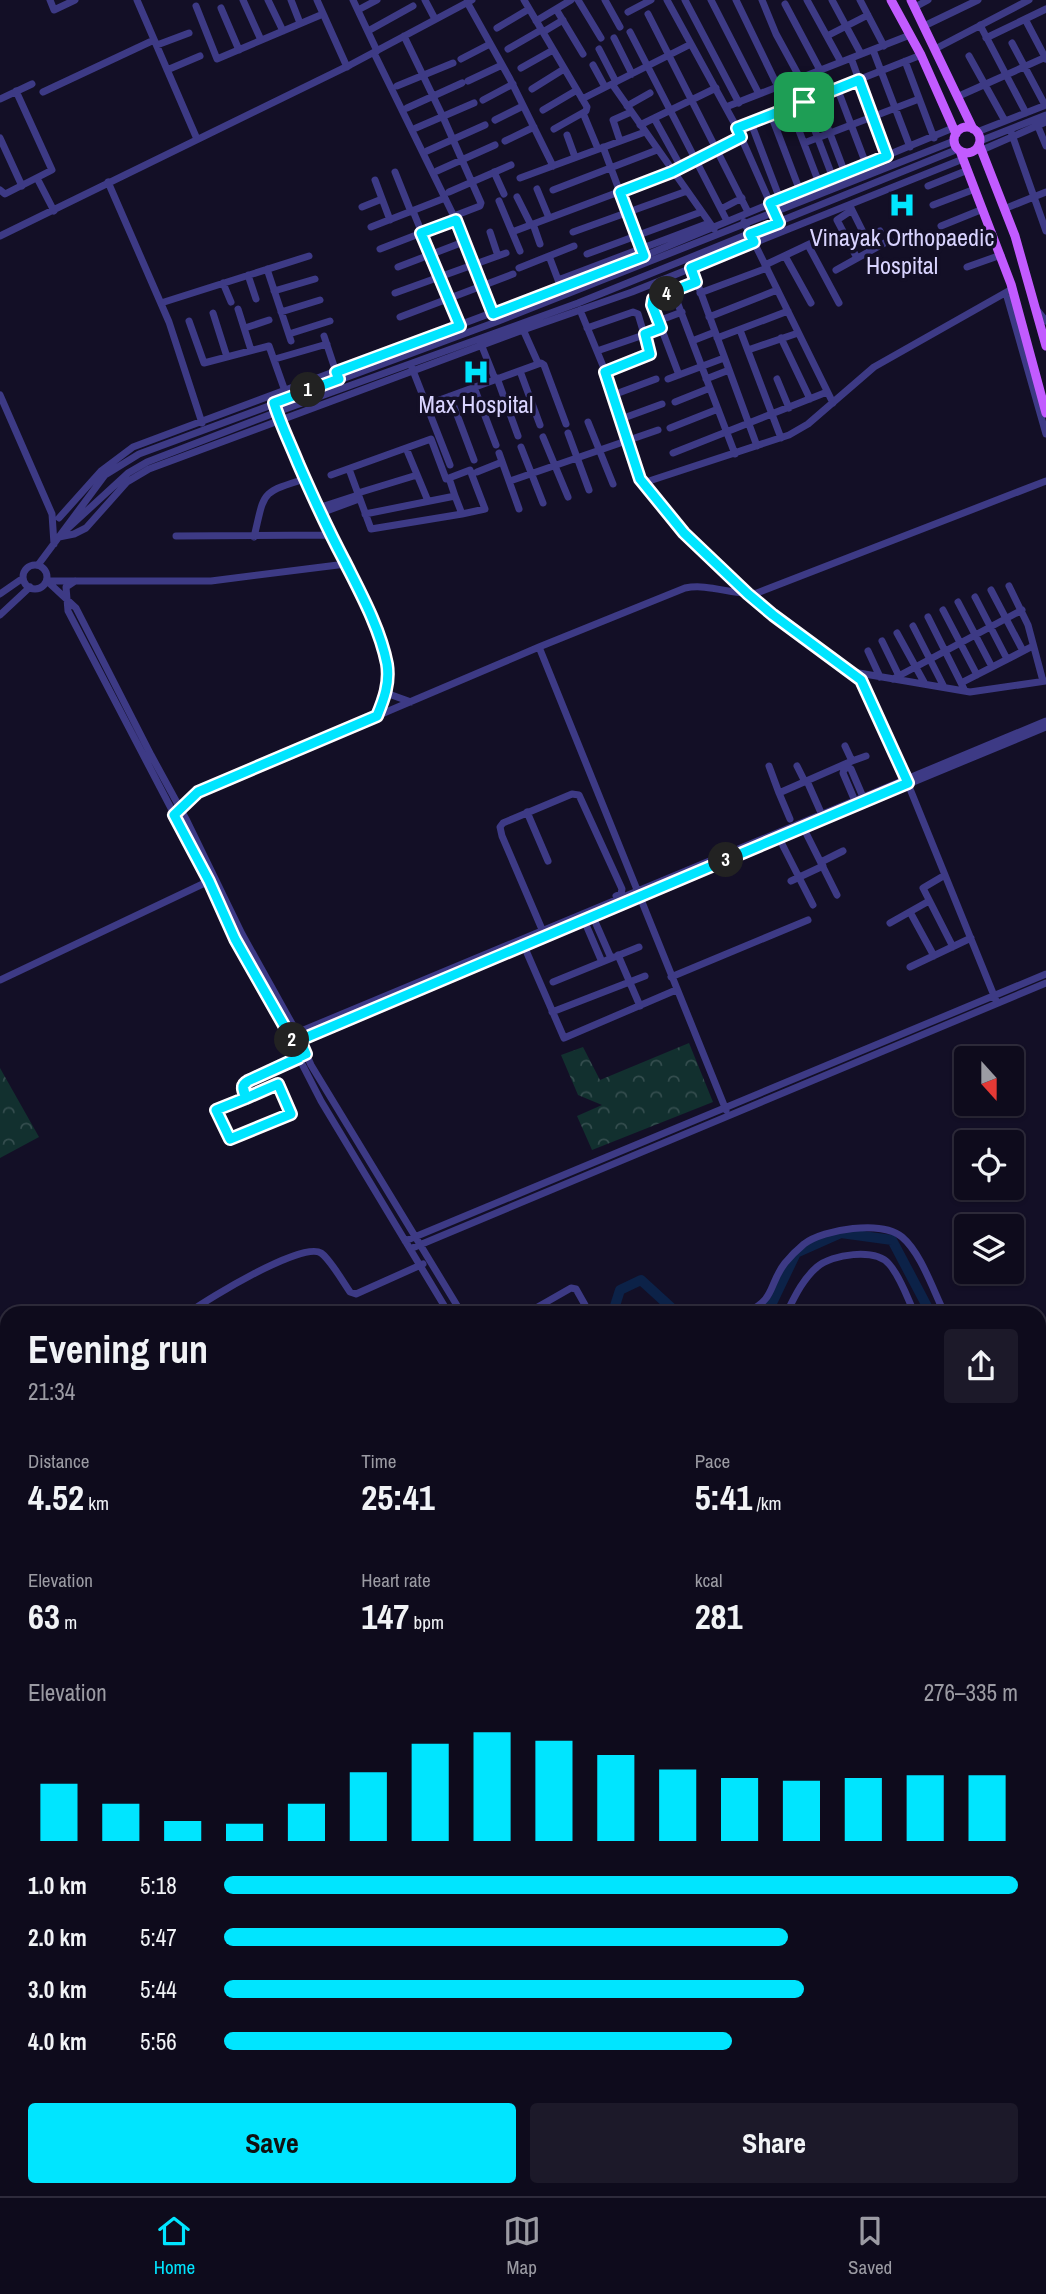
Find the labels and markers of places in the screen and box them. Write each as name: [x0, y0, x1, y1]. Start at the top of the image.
pin: [774, 72, 834, 132]
hospital icon: Vinayak Orthopaedic Hospital: [887, 190, 917, 220]
place label: Vinayak Orthopaedic Hospital: [810, 221, 994, 281]
pin: 4: [650, 276, 684, 312]
hospital icon: Max Hospital: [461, 357, 491, 387]
pin: 1: [290, 372, 326, 408]
place label: Max Hospital: [419, 388, 533, 420]
pin: 3: [708, 842, 744, 878]
pin: 2: [274, 1023, 310, 1058]

